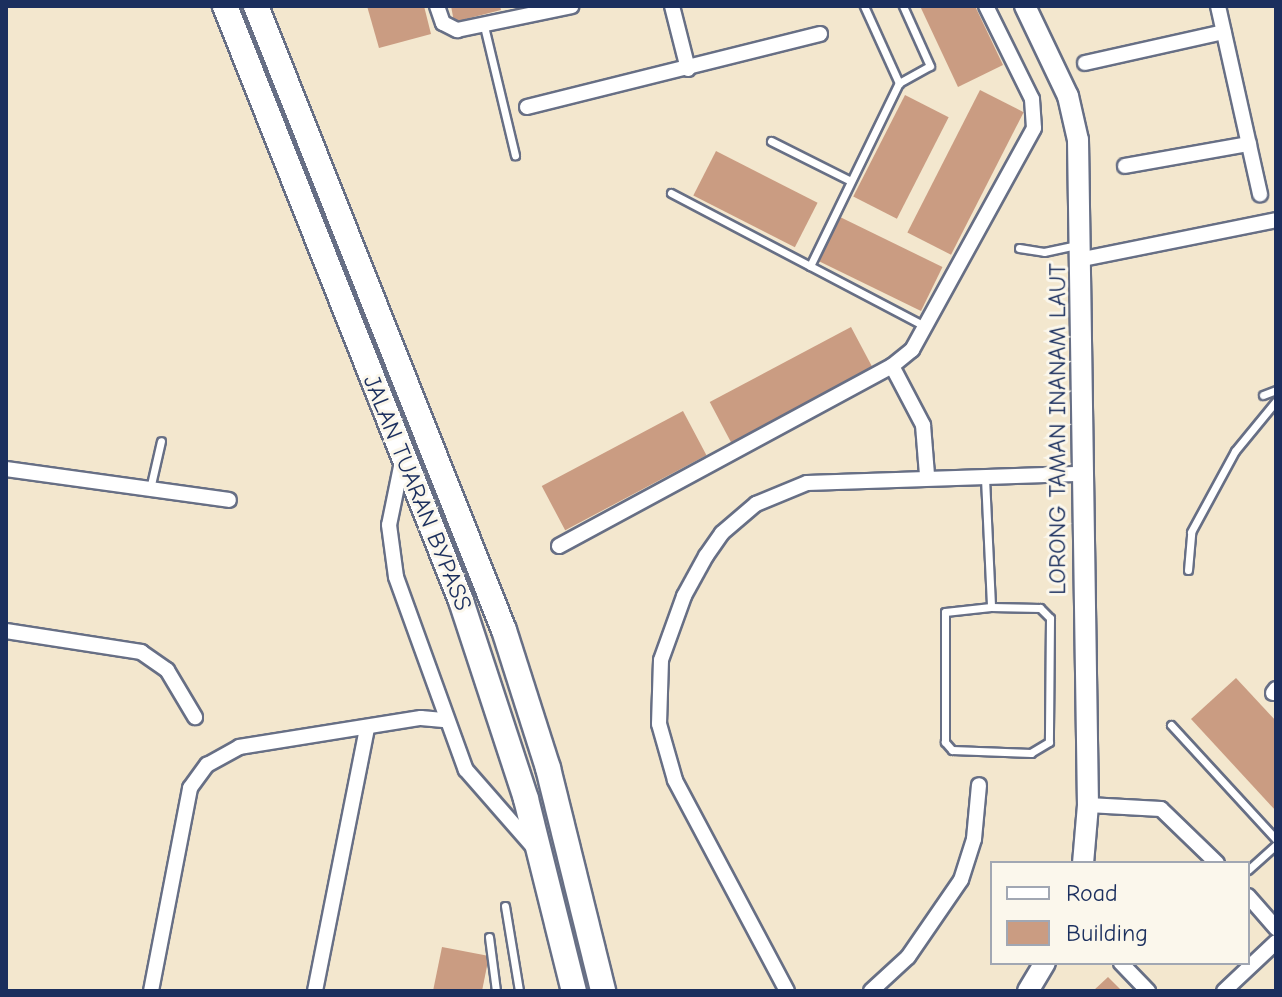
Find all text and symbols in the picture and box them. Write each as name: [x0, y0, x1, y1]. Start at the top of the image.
street label: LORONG TAMAN INANAM LAUT: [1044, 263, 1072, 595]
street label: JALAN TUARAN BYPASS: [357, 371, 477, 615]
legend: [990, 861, 1250, 965]
text: Road: [1066, 879, 1118, 907]
text: Building: [1066, 919, 1148, 947]

